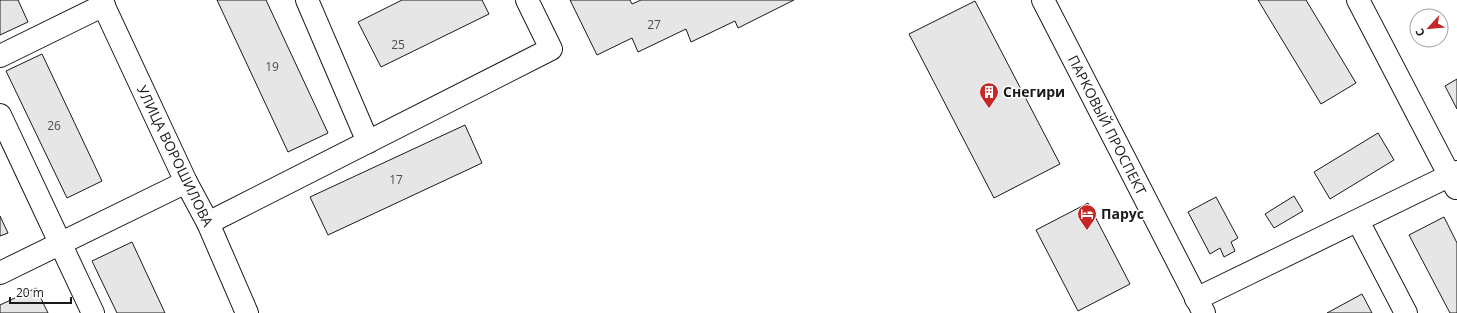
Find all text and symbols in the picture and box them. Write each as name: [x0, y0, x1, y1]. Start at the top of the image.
north arrow: [1409, 8, 1449, 48]
house number: 27: [647, 16, 661, 33]
text: С: [1411, 26, 1428, 39]
house number: 25: [391, 36, 405, 53]
street label: ПАРКОВЫЙ ПРОСПЕКТ: [1064, 52, 1151, 198]
house number: 19: [265, 58, 279, 75]
building icon: Снегири: [978, 81, 1000, 109]
street label: УЛИЦА ВОРОШИЛОВА: [133, 82, 218, 230]
place label: Снегири: [1003, 82, 1065, 101]
house number: 26: [47, 117, 61, 134]
house number: 17: [389, 171, 403, 188]
hotel icon: Парус: [1076, 203, 1098, 231]
place label: Парус: [1101, 204, 1144, 223]
scale bar: [10, 279, 71, 305]
text: 20 m: [16, 284, 44, 301]

